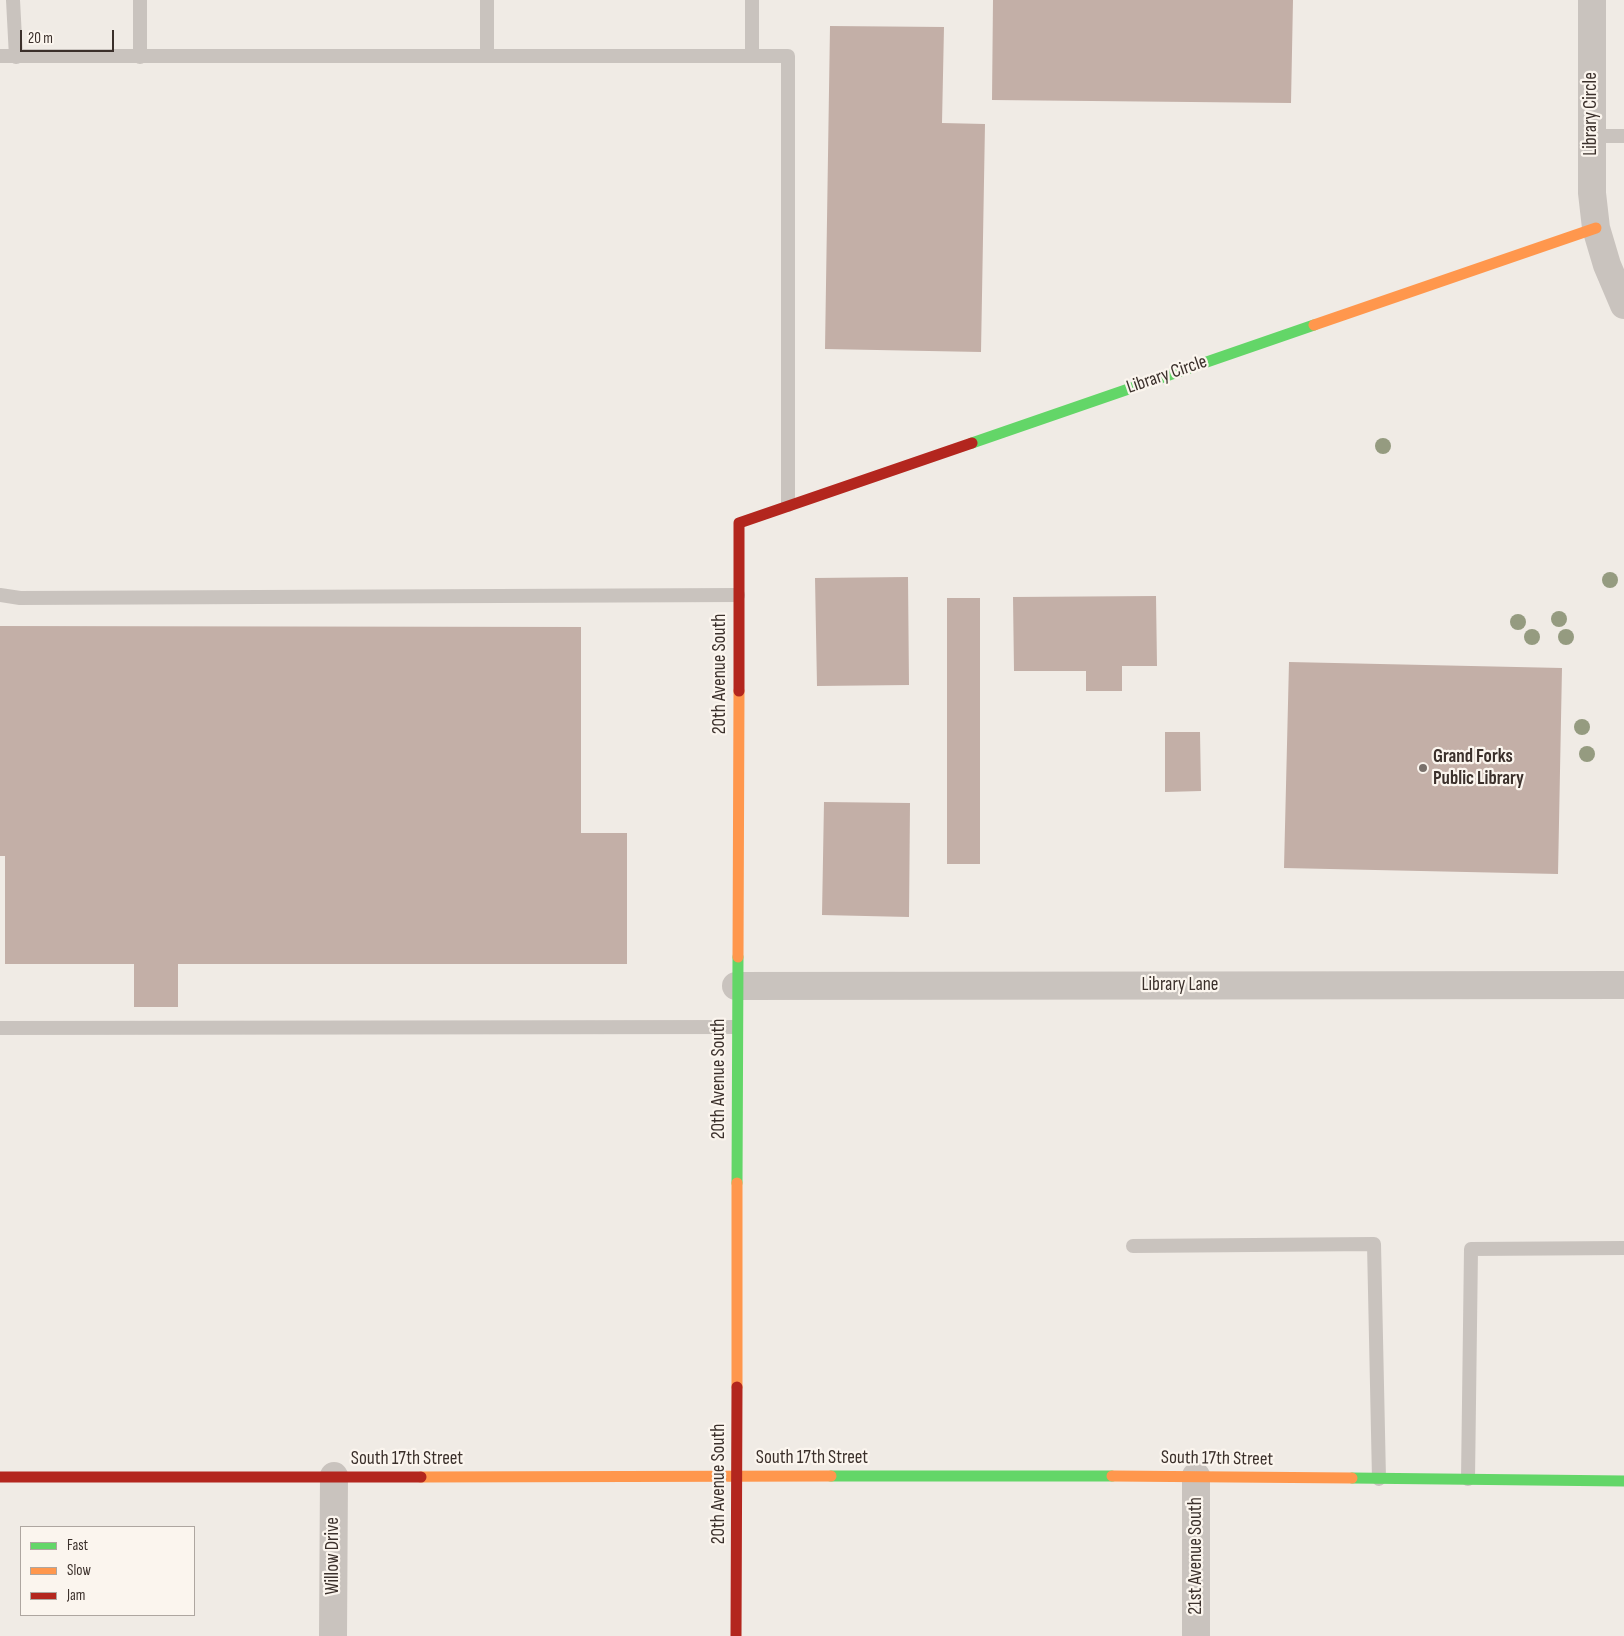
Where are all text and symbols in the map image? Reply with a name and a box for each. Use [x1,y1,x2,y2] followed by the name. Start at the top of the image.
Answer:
[22,20,116,52] scale bar
[28,29,53,48] text: 20 m
[1580,72,1602,156] street label: Library Circle
[1124,351,1210,399] street label: Library Circle
[709,614,731,734] street label: 20th Avenue South
[1433,746,1524,790] place label: Grand Forks Public Library
[1417,762,1429,774] marker: Grand Forks Public Library
[1142,974,1218,996] street label: Library Lane
[708,1019,730,1139] street label: 20th Avenue South
[708,1424,730,1544] street label: 20th Avenue South
[756,1447,868,1469] street label: South 17th Street
[1161,1447,1273,1471] street label: South 17th Street
[351,1448,463,1470] street label: South 17th Street
[1185,1497,1207,1615] street label: 21st Avenue South
[322,1517,344,1595] street label: Willow Drive
[20,1526,195,1616] legend
[67,1536,88,1555] text: Fast
[67,1561,91,1580] text: Slow
[67,1586,85,1605] text: Jam

